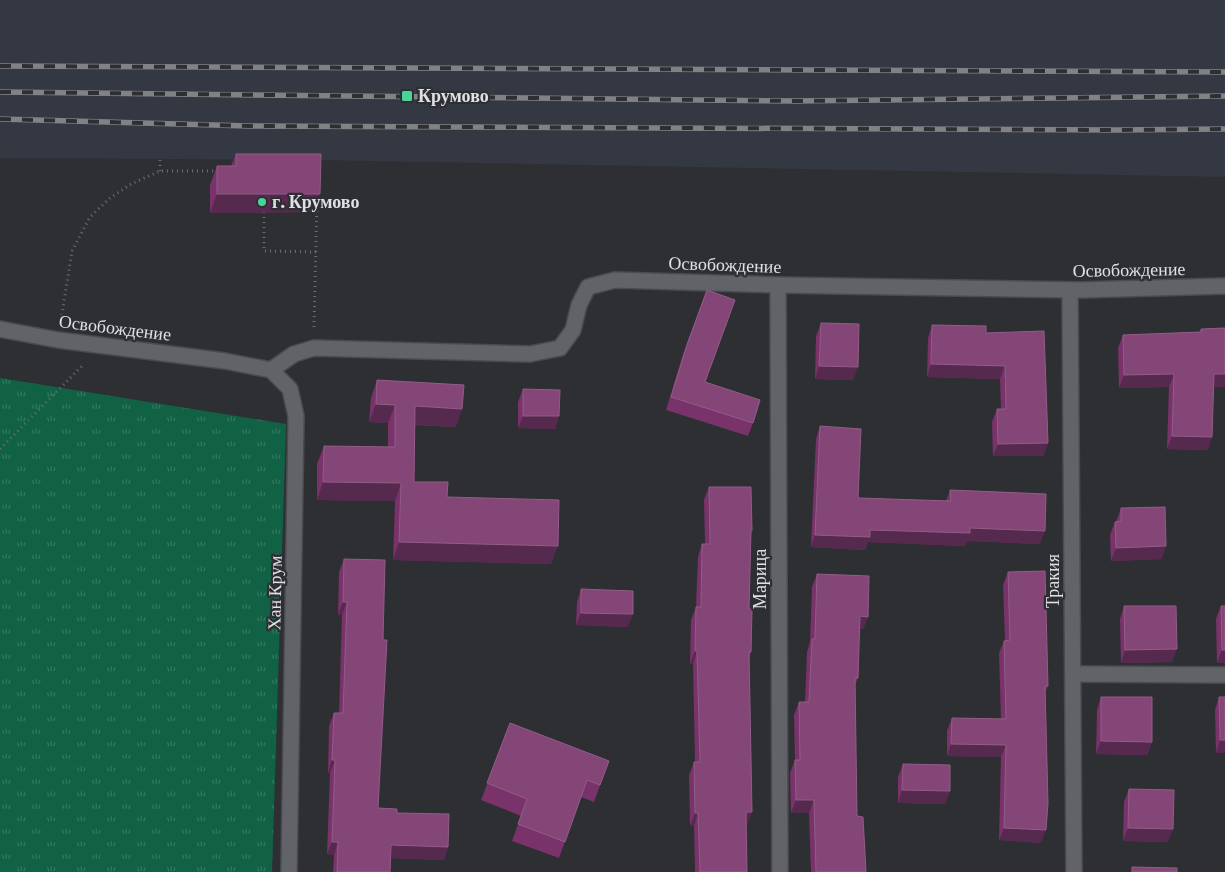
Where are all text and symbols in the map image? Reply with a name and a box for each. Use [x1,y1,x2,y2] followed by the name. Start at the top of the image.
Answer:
[418,86,489,106] place label: Крумово
[400,89,414,103] marker: Крумово
[272,192,359,212] place label: г. Крумово
[256,196,268,208] marker: г. Крумово
[668,253,782,277] street label: Освобождение
[1072,259,1186,281] street label: Освобождение
[58,311,172,345] street label: Освобождение
[750,549,770,609] street label: Марица
[1043,554,1063,608] street label: Тракия
[264,555,286,631] street label: Хан Крум

